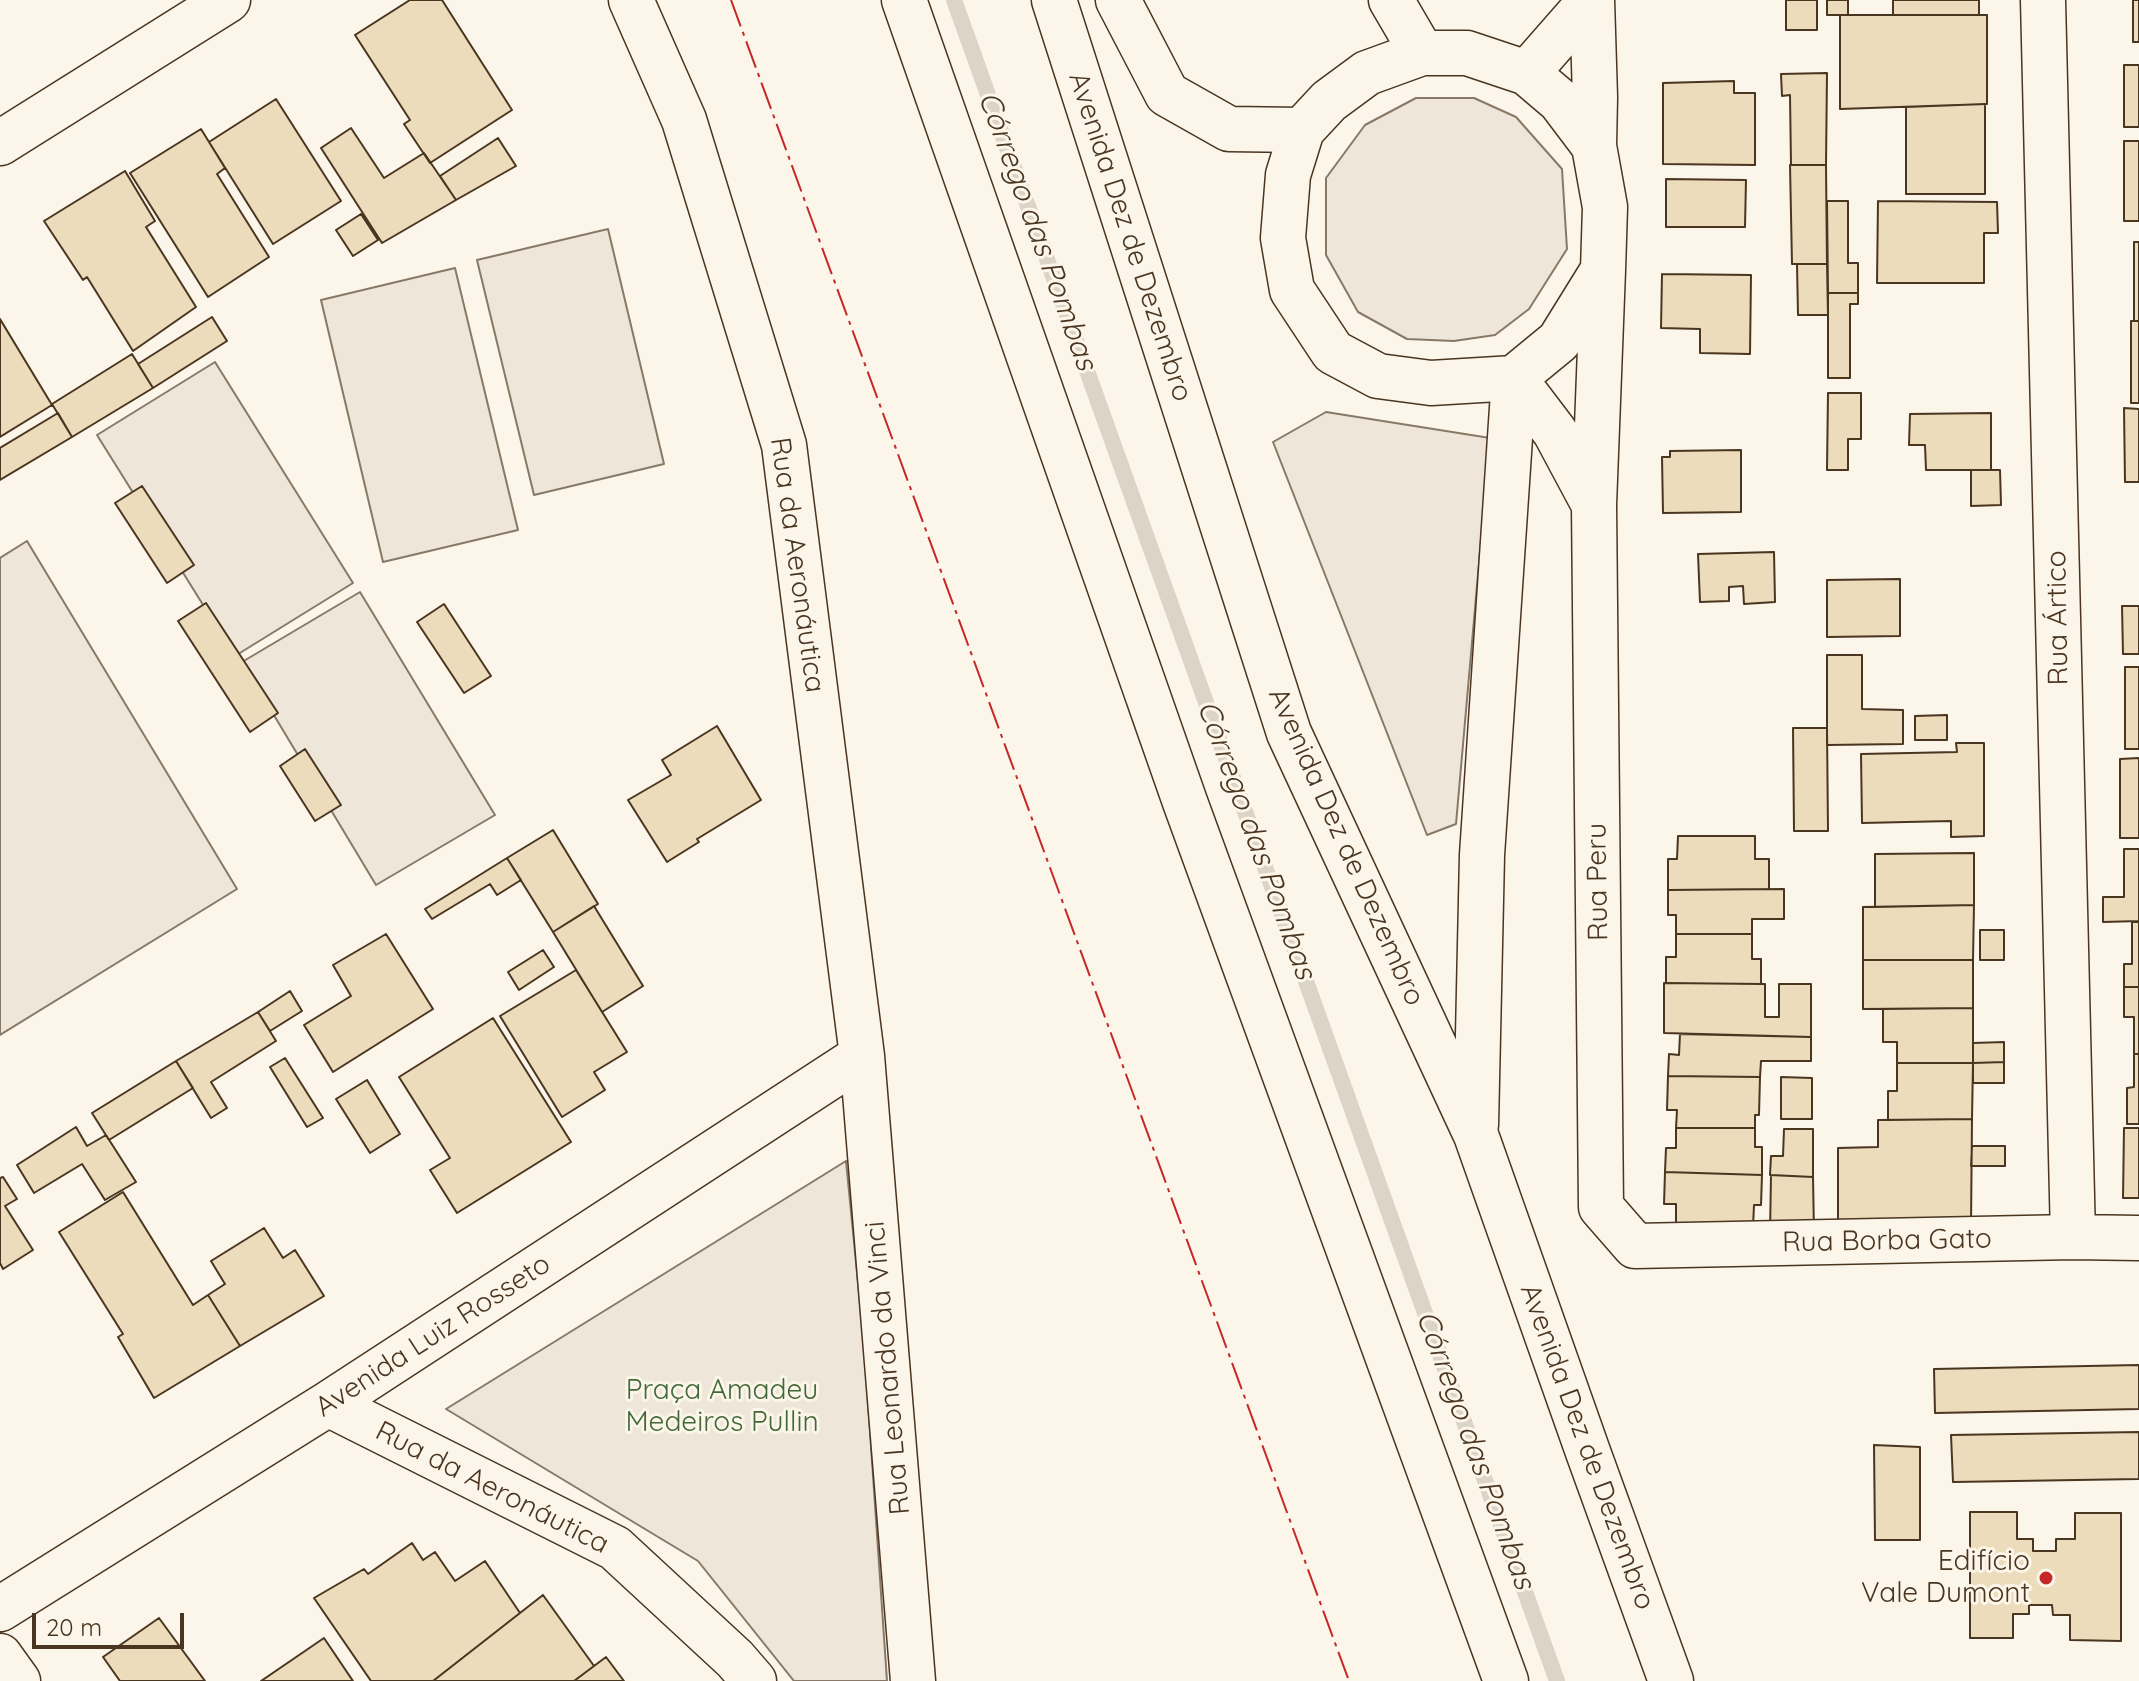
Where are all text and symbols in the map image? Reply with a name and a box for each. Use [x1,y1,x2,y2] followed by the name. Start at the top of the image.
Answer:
[1061,68,1199,406] street label: Avenida Dez de Dezembro
[970,87,1104,375] water label: Córrego das Pombas
[762,435,832,695] street label: Rua da Aeronáutica
[2040,550,2076,686] street label: Rua Ártico
[1261,683,1431,1011] street label: Avenida Dez de Dezembro
[1189,696,1323,984] water label: Córrego das Pombas
[1580,823,1616,941] street label: Rua Peru
[858,1220,918,1516] street label: Rua Leonardo da Vinci
[1782,1222,1992,1260] street label: Rua Borba Gato
[309,1247,557,1425] street label: Avenida Luiz Rosseto
[1512,1280,1662,1614] street label: Avenida Dez de Dezembro
[1408,1306,1542,1594] water label: Córrego das Pombas
[625,1374,819,1440] park label: Praça Amadeu Medeiros Pullin
[370,1415,614,1561] street label: Rua da Aeronáutica
[1861,1545,2030,1611] place label: Edifício Vale Dumont
[2037,1569,2055,1587] marker: Edifício Vale Dumont
[36,1597,188,1647] scale bar
[46,1612,102,1642] text: 20 m

